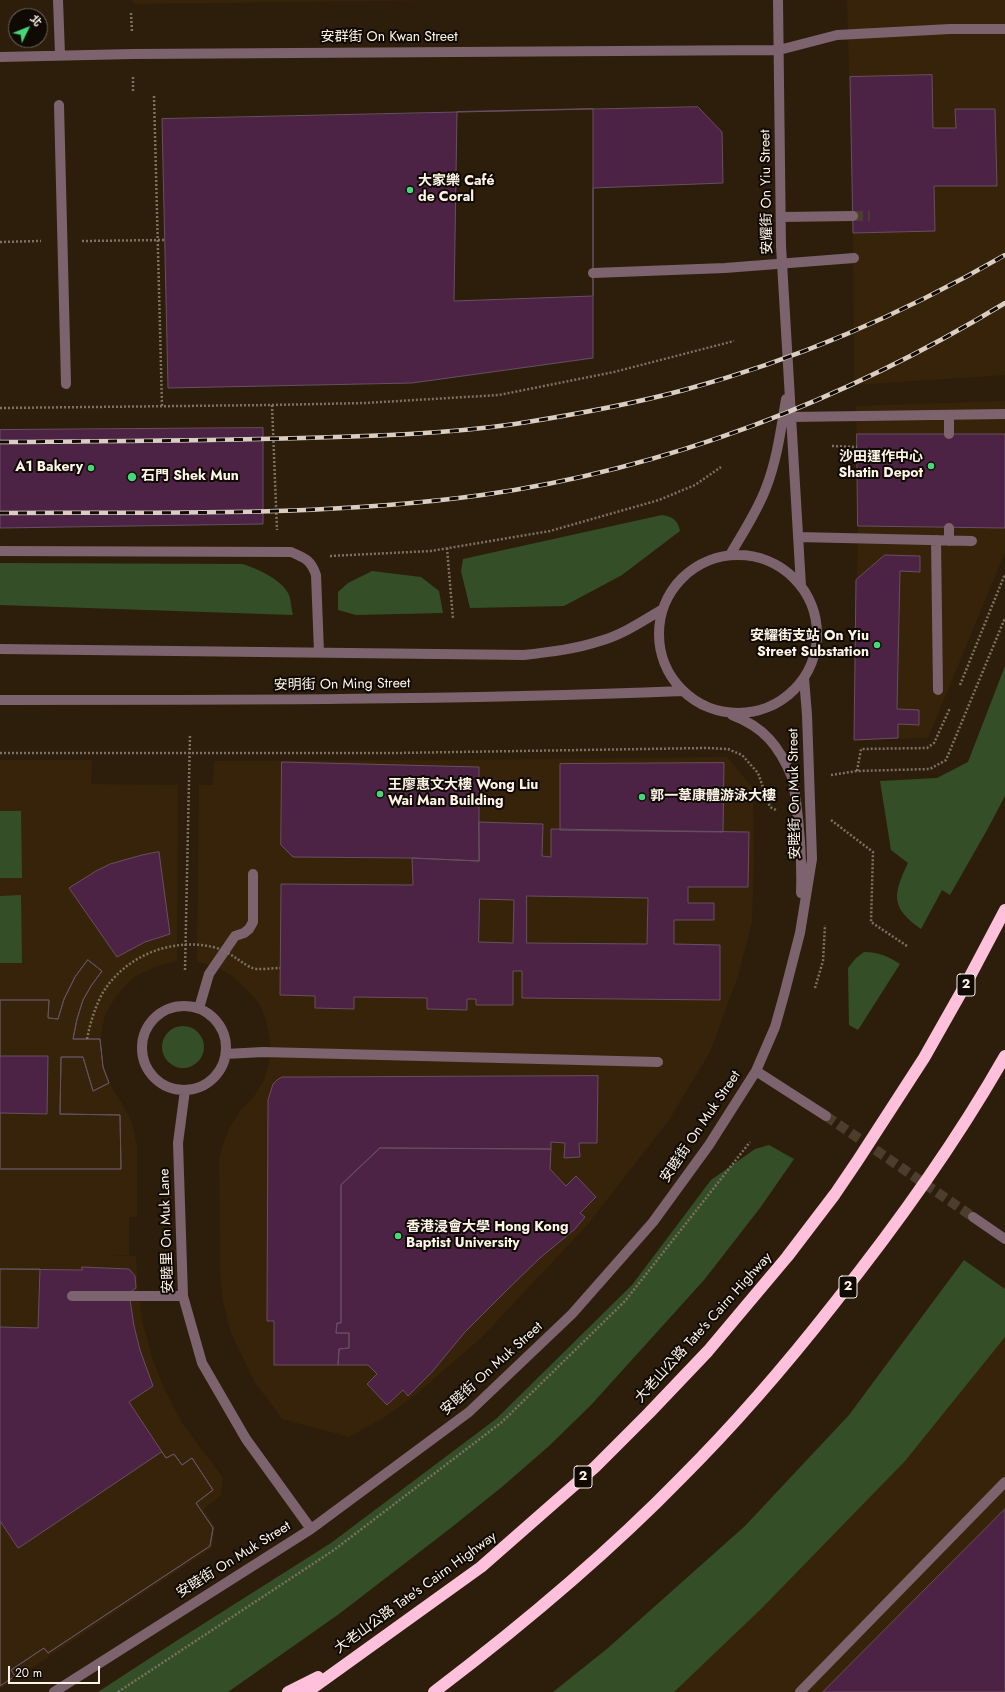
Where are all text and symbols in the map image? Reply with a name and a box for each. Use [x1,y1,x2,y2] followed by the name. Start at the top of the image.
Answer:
[8,8,48,48] north arrow
[26,11,46,30] text: 北
[320,30,458,46] street label: 安群街 On Kwan Street
[758,129,776,255] street label: 安耀街 On Yiu Street
[418,174,494,206] place label: 大家樂 Café de Coral
[405,185,415,195] marker: 大家樂 Café de Coral
[839,450,923,482] place label: 沙田運作中心 Shatin Depot
[15,460,83,476] place label: A1 Bakery
[926,461,936,471] marker: 沙田運作中心 Shatin Depot
[86,463,96,473] marker: A1 Bakery
[141,469,239,485] place label: 石門 Shek Mun
[126,471,138,483] marker: 石門 Shek Mun
[750,629,869,662] place label: 安耀街支站 On Yiu Street Substation
[872,640,882,650] marker: 安耀街支站 On Yiu Street Substation
[274,675,410,695] street label: 安明街 On Ming Street
[785,728,805,860] street label: 安睦街 On Muk Street
[388,778,538,810] place label: 王廖惠文大樓 Wong Liu Wai Man Building
[375,789,385,799] marker: 王廖惠文大樓 Wong Liu Wai Man Building
[650,789,776,805] place label: 郭一葦康體游泳大樓
[637,792,647,802] marker: 郭一葦康體游泳大樓
[957,974,975,996] road number: 2
[657,1068,745,1186] street label: 安睦街 On Muk Street
[156,1168,178,1294] street label: 安睦里 On Muk Lane
[406,1220,568,1252] place label: 香港浸會大學 Hong Kong Baptist University
[393,1231,403,1241] marker: 香港浸會大學 Hong Kong Baptist University
[632,1249,776,1407] street label: 大老山公路 Tate's Cairn Highway
[839,1276,857,1298] road number: 2
[438,1319,546,1419] street label: 安睦街 On Muk Street
[574,1466,592,1488] road number: 2
[174,1518,294,1602] street label: 安睦街 On Muk Street
[332,1529,500,1657] street label: 大老山公路 Tate's Cairn Highway
[10,1658,102,1684] scale bar
[15,1664,42,1682] text: 20 m

